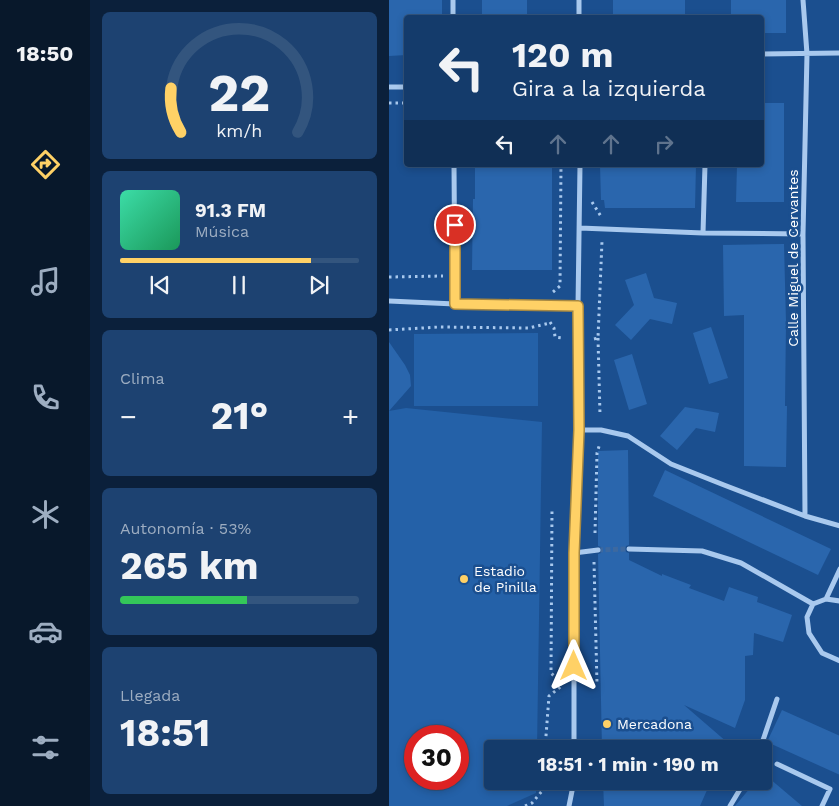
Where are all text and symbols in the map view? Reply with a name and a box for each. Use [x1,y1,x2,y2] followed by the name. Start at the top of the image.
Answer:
[512,34,613,76] text: 120 m
[429,35,494,100] icon: left
[17,41,73,66] text: 18:50
[209,63,270,124] text: 22
[512,76,706,101] text: Gira a la izquierda
[216,120,263,141] text: km/h
[491,130,519,158] icon: left
[544,130,572,158] icon: ahead
[597,130,625,158] icon: ahead
[650,130,678,158] icon: right
[28,147,63,182] icon: directions
[785,169,801,347] street label: Calle Miguel de Cervantes
[195,199,266,222] text: 91.3 FM
[434,204,476,246] pin
[441,211,469,239] icon: arrive
[195,222,249,241] text: Música
[28,264,63,299] icon: music
[146,271,174,299] icon: previous
[225,271,253,299] icon: pause
[305,271,333,299] icon: next
[120,369,164,388] text: Clima
[28,380,63,415] icon: phone
[211,394,268,438] text: 21°
[120,400,137,433] text: −
[342,400,359,433] text: +
[28,497,63,532] icon: climate
[120,519,251,538] text: Autonomía · 53%
[120,544,258,588] text: 265 km
[474,563,537,595] place label: Estadio de Pinilla
[458,573,470,585] marker: Estadio de Pinilla
[28,614,63,649] icon: car
[547,639,599,691] position arrow
[120,686,180,705] text: Llegada
[120,711,210,755] text: 18:51
[617,716,692,732] place label: Mercadona
[601,718,613,730] marker: Mercadona
[404,725,469,790] speed limit sign: 30
[28,730,63,765] icon: filters
[537,753,719,776] text: 18:51 · 1 min · 190 m

